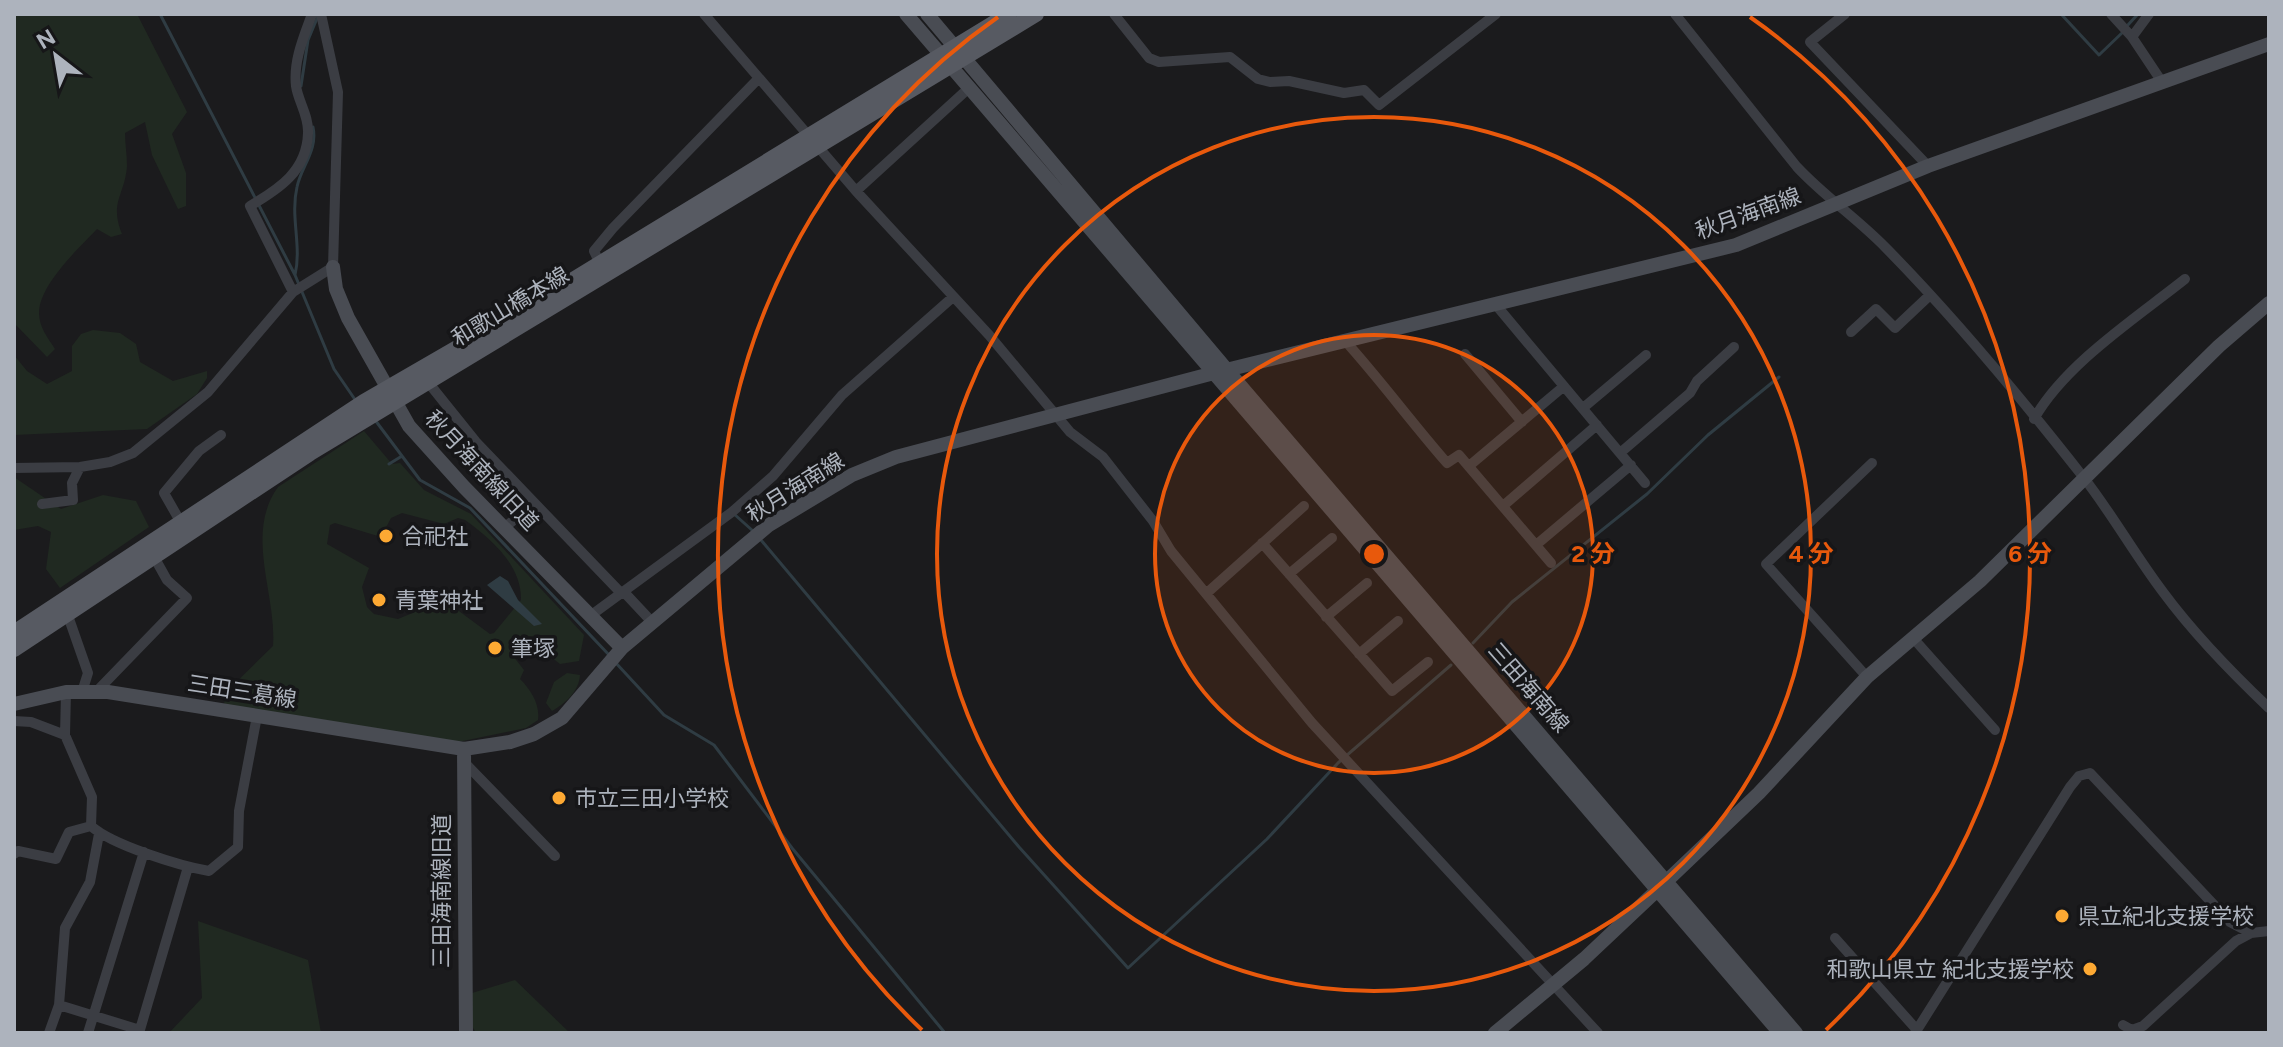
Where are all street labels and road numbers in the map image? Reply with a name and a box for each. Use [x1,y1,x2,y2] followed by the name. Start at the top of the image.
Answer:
[1692,182,1804,245] street label: 秋月海南線
[447,261,574,352] street label: 和歌山橋本線
[419,405,544,536] street label: 秋月海南線旧道
[741,447,849,528] street label: 秋月海南線
[1482,637,1575,738] street label: 三田海南線
[185,670,298,713] street label: 三田三葛線
[428,814,455,968] street label: 三田海南線旧道

